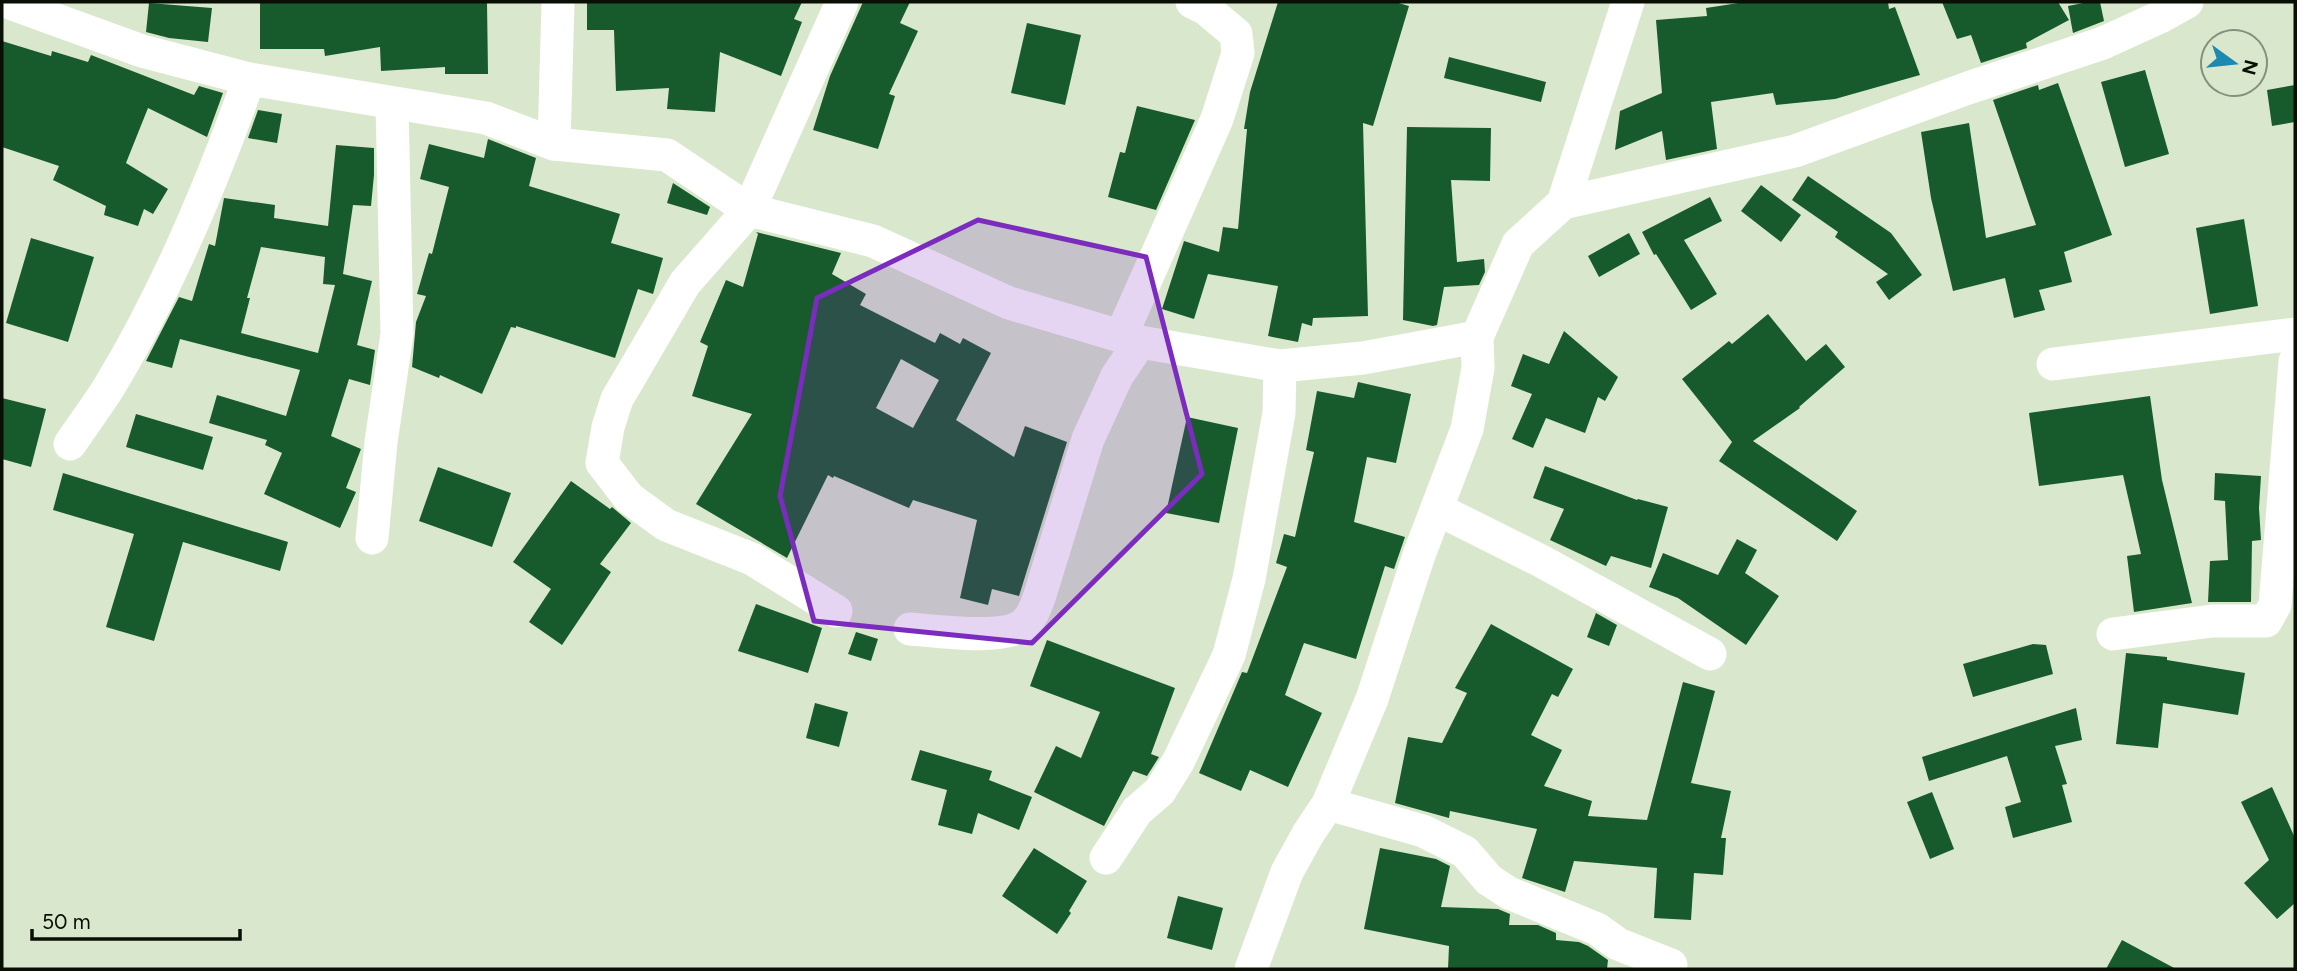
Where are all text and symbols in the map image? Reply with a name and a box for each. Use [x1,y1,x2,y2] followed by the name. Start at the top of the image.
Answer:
[2199,28,2269,98] north arrow
[2237,57,2263,77] text: N
[32,898,240,942] scale bar
[42,909,91,934] text: 50 m

